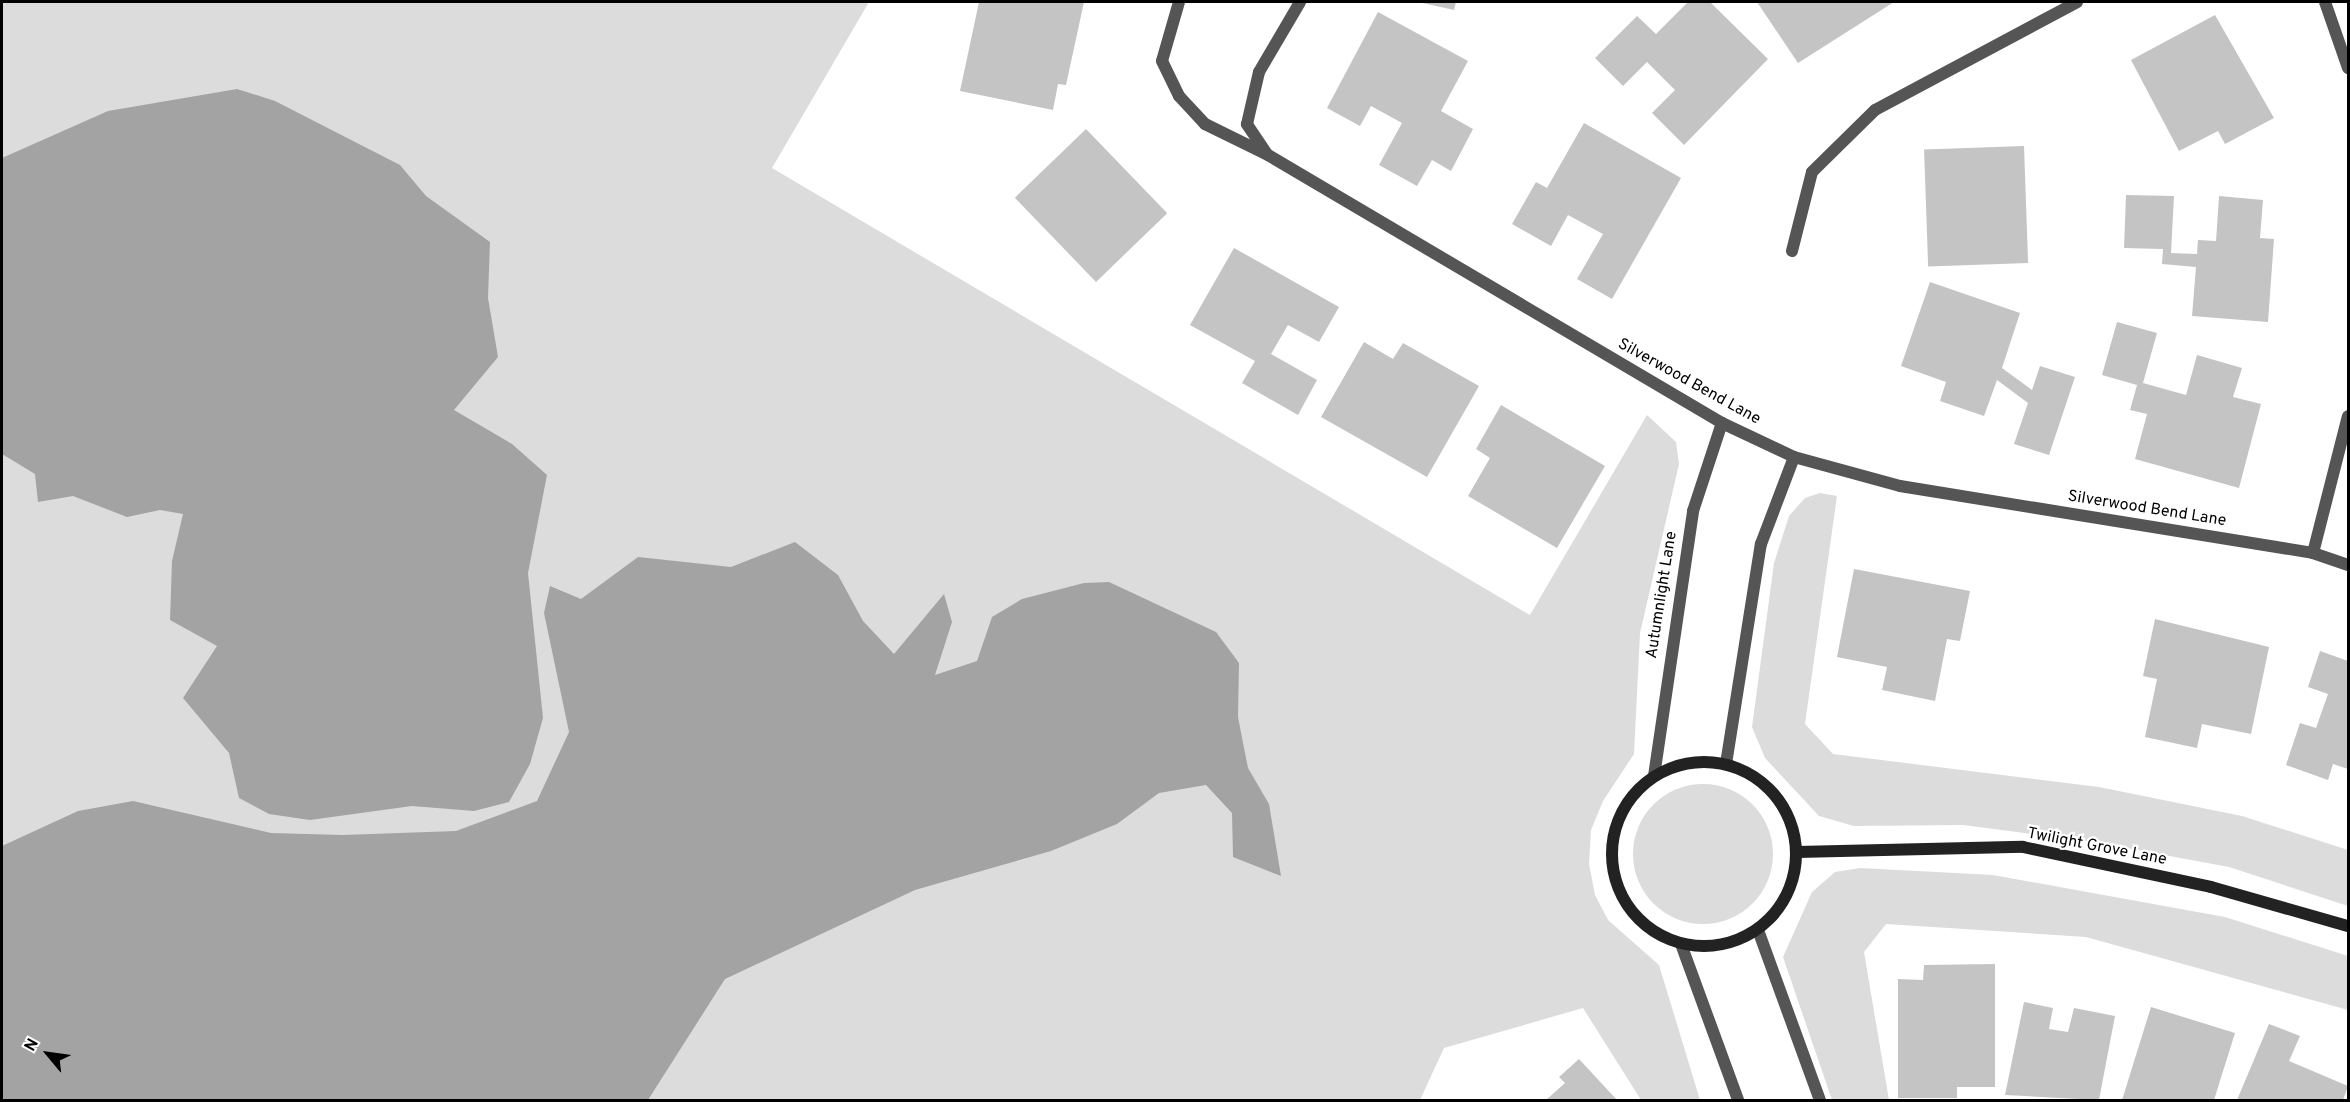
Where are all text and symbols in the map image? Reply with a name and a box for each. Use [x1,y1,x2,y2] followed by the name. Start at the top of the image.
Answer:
[1614,335,1764,429] street label: Silverwood Bend Lane
[2066,487,2228,531] street label: Silverwood Bend Lane
[1642,530,1682,660] street label: Autumnlight Lane
[2026,824,2168,870] street label: Twilight Grove Lane
[18,1024,78,1084] north arrow
[21,1035,44,1055] text: N

